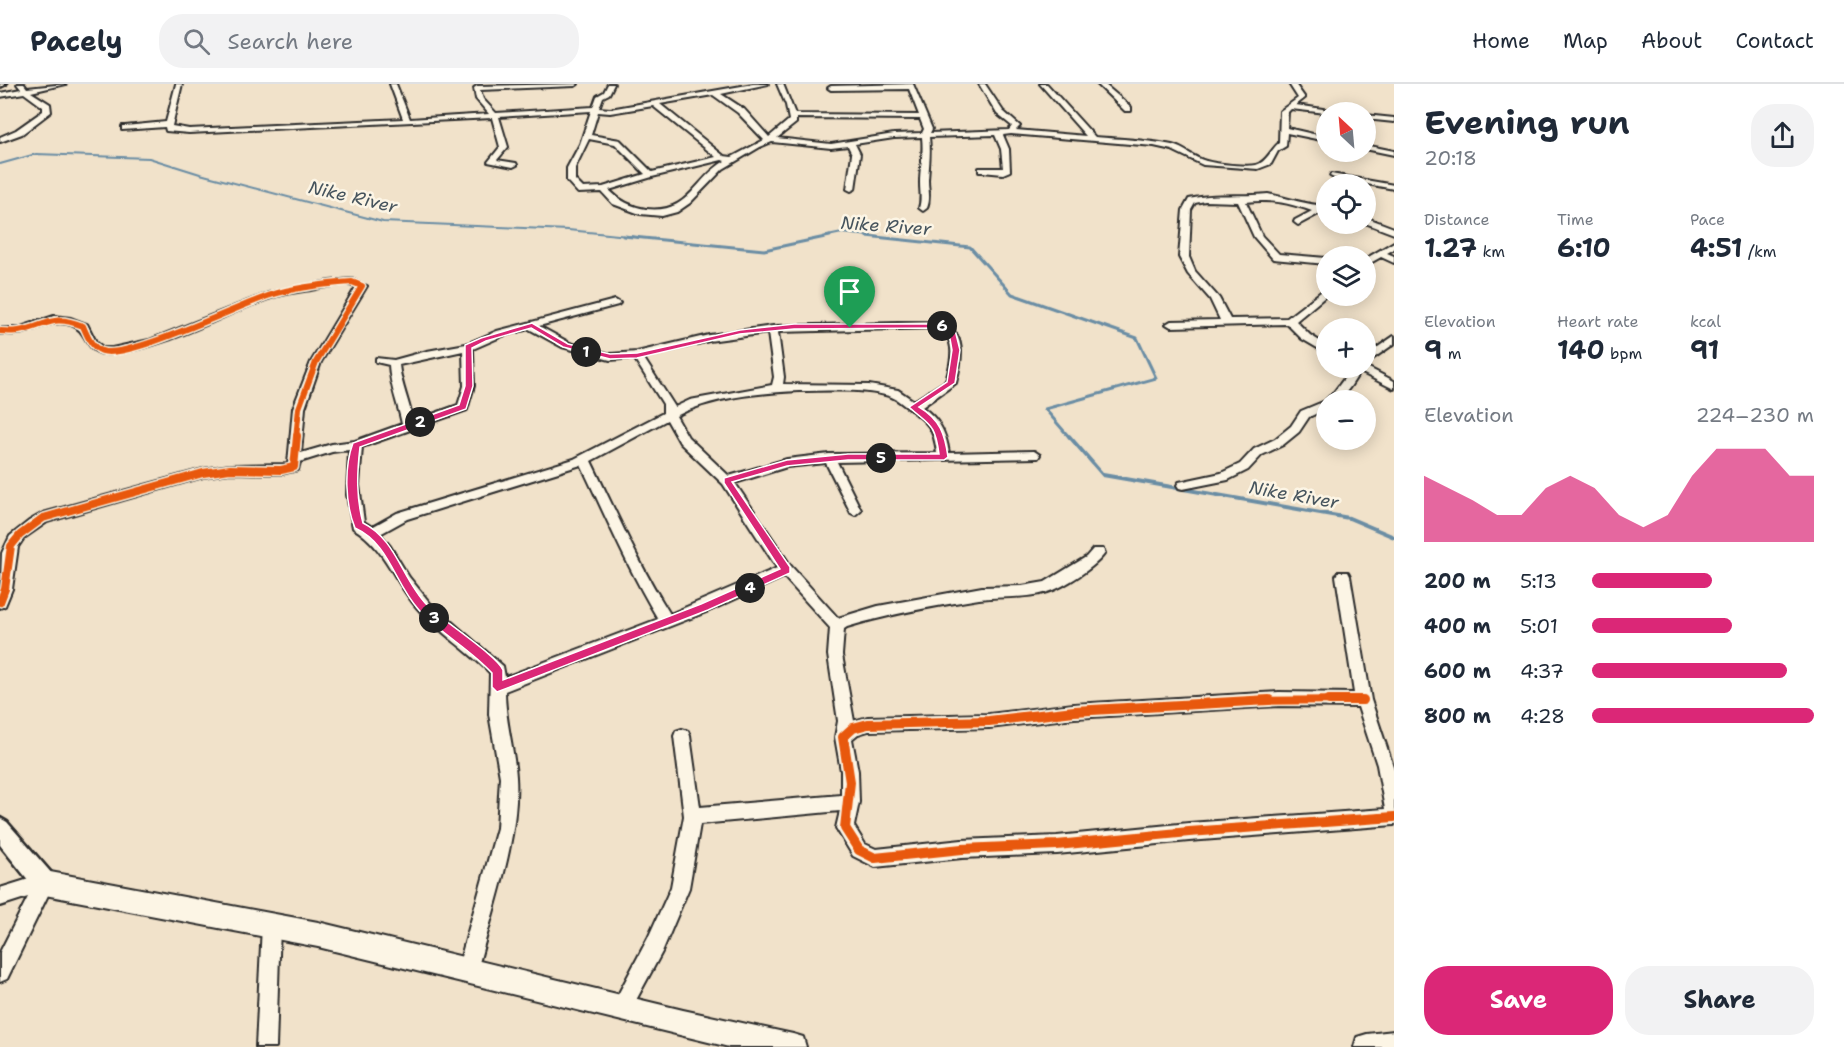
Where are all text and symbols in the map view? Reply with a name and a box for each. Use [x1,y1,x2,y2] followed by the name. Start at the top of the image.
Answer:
[159,14,579,68] search box
[30,22,123,60] text: Pacely
[180,25,213,58] icon: search
[228,27,353,56] text: Search here
[1472,27,1530,55] text: Home
[1563,27,1608,55] text: Map
[1641,27,1702,55] text: About
[1735,27,1814,55] text: Contact
[1424,100,1630,145] text: Evening run
[1316,102,1376,162] north arrow
[1316,102,1376,450] map controls
[1751,104,1814,167] button: share
[1424,145,1477,171] text: 20:18
[1316,174,1376,234] button: locate
[306,175,400,219] water label: Nike River
[1424,209,1490,230] text: Distance
[1557,209,1594,230] text: Time
[1690,209,1725,230] text: Pace
[840,211,933,241] water label: Nike River
[1424,230,1477,265] text: 1.27
[1557,230,1611,265] text: 6:10
[1690,230,1743,265] text: 4:51
[1477,241,1505,262] text: km
[1743,241,1777,262] text: /km
[1316,246,1376,306] button: layers
[824,266,875,328] pin
[833,275,866,308] icon: arrive
[927,311,957,341] pin: 6
[1424,311,1496,332] text: Elevation
[1557,311,1639,332] text: Heart rate
[1690,311,1721,332] text: kcal
[936,315,948,336] text: 6
[1316,318,1376,378] button: +
[1424,332,1442,367] text: 9
[1557,332,1605,367] text: 140
[1690,332,1719,367] text: 91
[571,337,601,367] pin: 1
[582,341,590,362] text: 1
[1442,343,1461,364] text: m
[1605,343,1642,364] text: bpm
[1316,390,1376,450] button: −
[1424,402,1514,428] text: Elevation
[1696,402,1814,428] text: 224–230 m
[405,407,435,437] pin: 2
[414,411,426,432] text: 2
[866,443,896,473] pin: 5
[876,447,886,468] text: 5
[1247,475,1341,515] water label: Nike River
[1424,568,1491,594] text: 200 m
[1520,568,1557,594] text: 5:13
[735,573,765,603] pin: 4
[744,577,756,598] text: 4
[419,603,449,633] pin: 3
[428,607,440,628] text: 3
[1424,613,1491,639] text: 400 m
[1520,613,1558,639] text: 5:01
[1424,658,1491,684] text: 600 m
[1520,658,1564,684] text: 4:37
[1424,703,1491,729] text: 800 m
[1520,703,1565,729] text: 4:28
[1424,966,1613,1035] button: Save
[1625,966,1814,1035] button: Share

